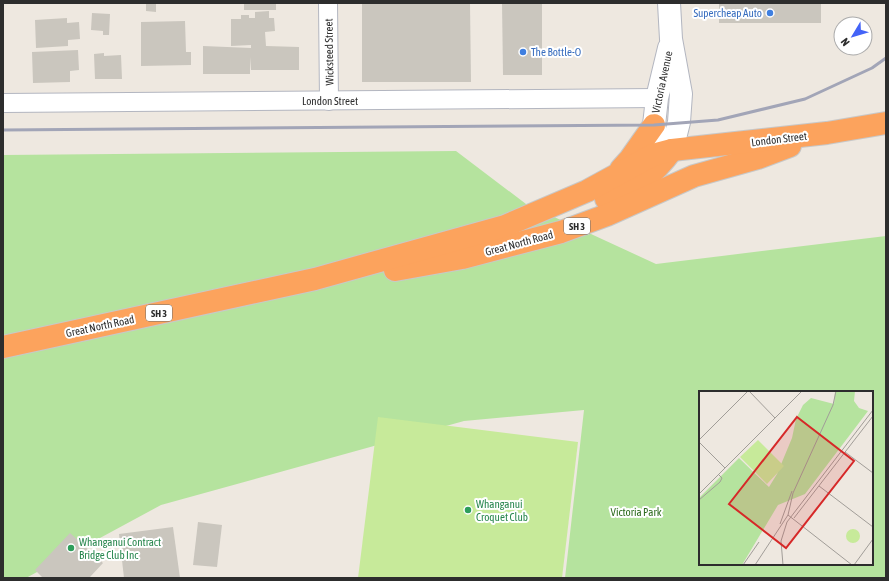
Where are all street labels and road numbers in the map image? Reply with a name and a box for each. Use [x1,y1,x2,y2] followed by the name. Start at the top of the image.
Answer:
[322,18,336,86] street label: Wicksteed Street
[650,50,674,114] street label: Victoria Avenue
[302,95,358,107] street label: London Street
[750,130,808,148] street label: London Street
[564,218,590,234] road number: SH 3
[484,228,554,258] street label: Great North Road
[146,305,172,321] road number: SH 3
[65,313,135,339] street label: Great North Road

